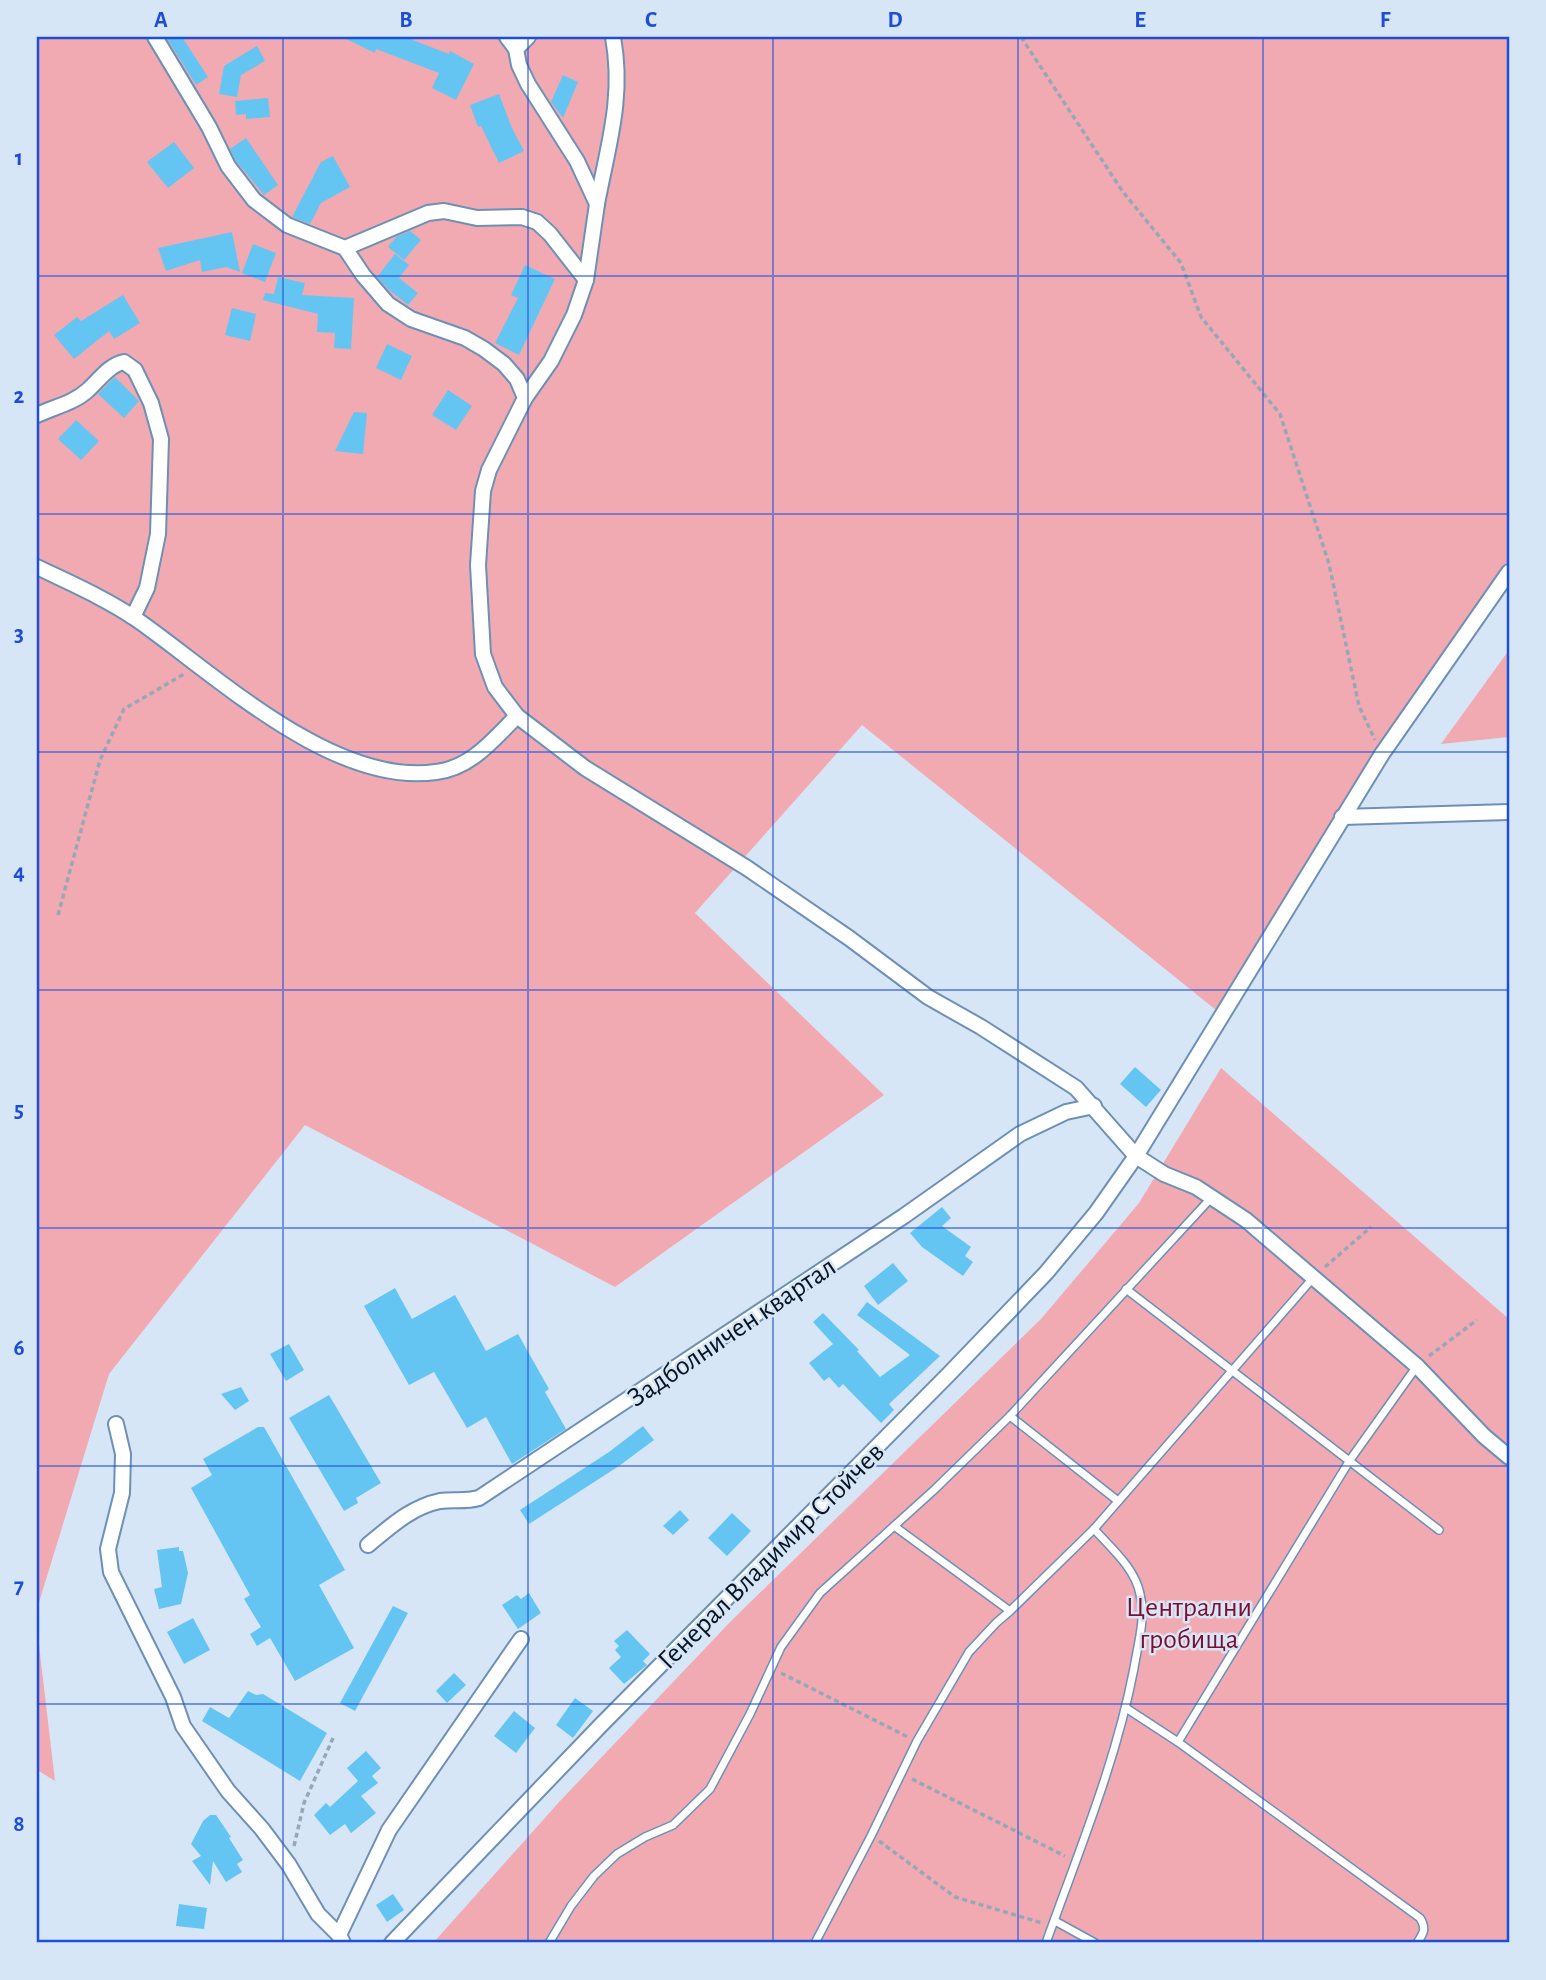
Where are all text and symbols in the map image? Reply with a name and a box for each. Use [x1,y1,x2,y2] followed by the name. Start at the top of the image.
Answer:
[154,9,168,32] text: A
[399,9,413,32] text: B
[645,9,657,32] text: C
[887,9,903,32] text: D
[1134,9,1146,32] text: E
[1380,9,1391,32] text: F
[15,147,23,170] text: 1
[14,385,25,408] text: 2
[14,623,24,646] text: 3
[13,861,25,884] text: 4
[14,1099,24,1122] text: 5
[623,1253,841,1413] street label: Задболничен квартал
[13,1337,25,1360] text: 6
[653,1438,890,1675] street label: Генерал Владимир Стойчев
[14,1575,24,1598] text: 7
[1126,1594,1252,1654] park label: Централни гробища
[13,1813,25,1836] text: 8

